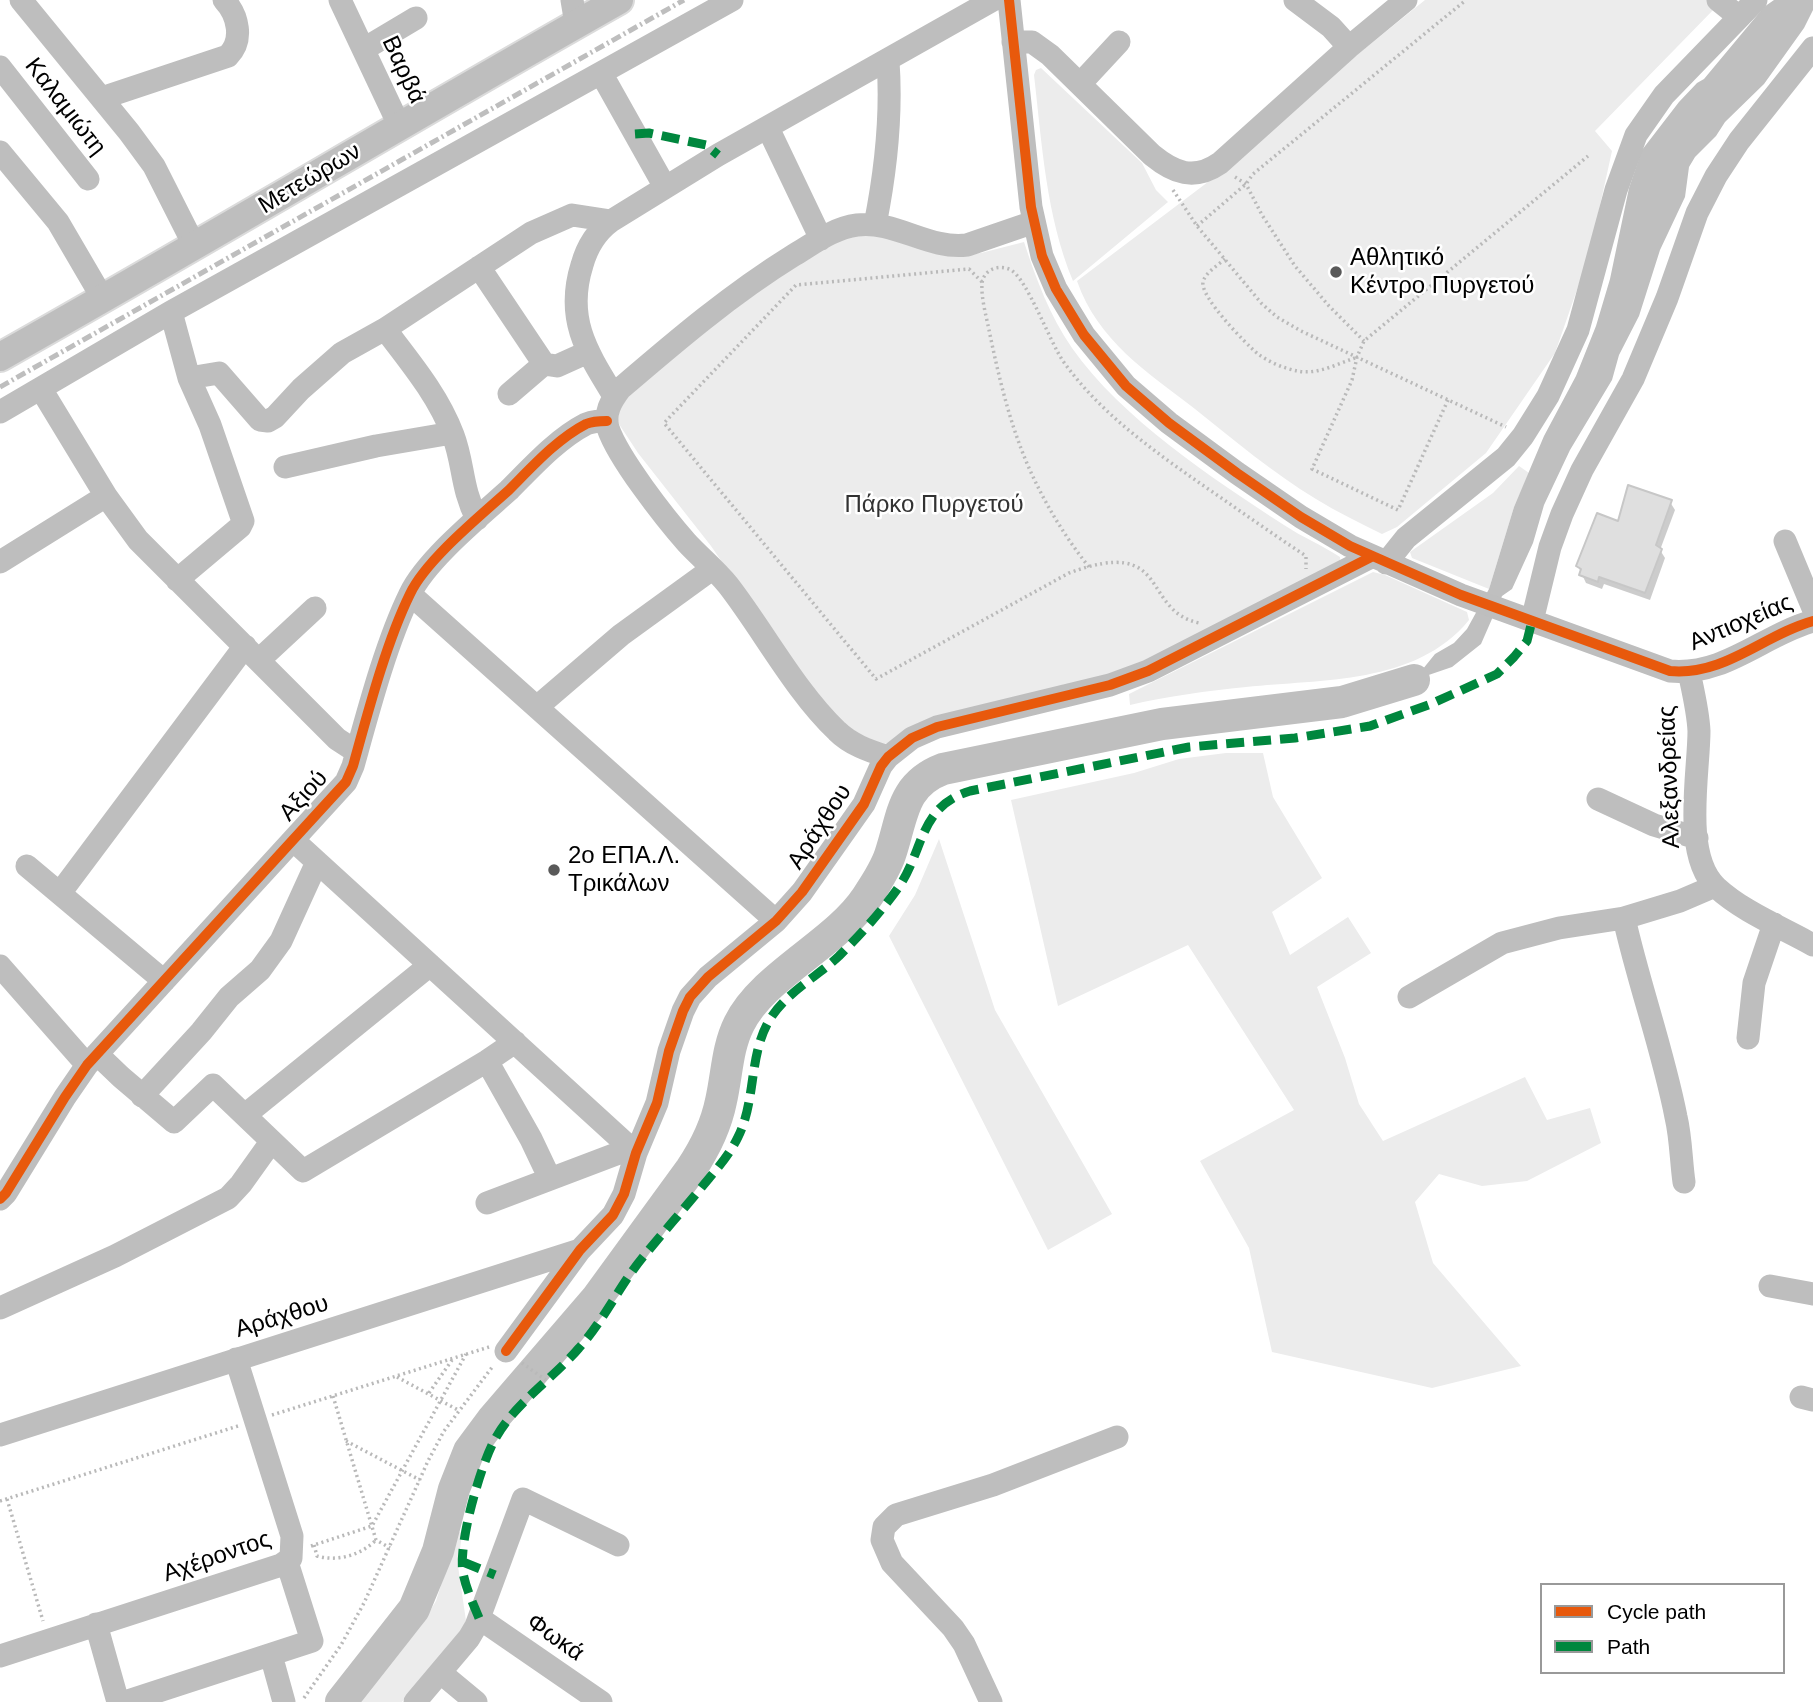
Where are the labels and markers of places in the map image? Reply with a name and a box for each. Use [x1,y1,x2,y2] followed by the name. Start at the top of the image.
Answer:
[1350,244,1534,300] place label: Αθλητικό Κέντρο Πυργετού
[1328,264,1344,280] marker: Αθλητικό Κέντρο Πυργετού
[568,842,680,898] place label: 2ο ΕΠΑ.Λ. Τρικάλων
[546,862,562,878] marker: 2ο ΕΠΑ.Λ. Τρικάλων

